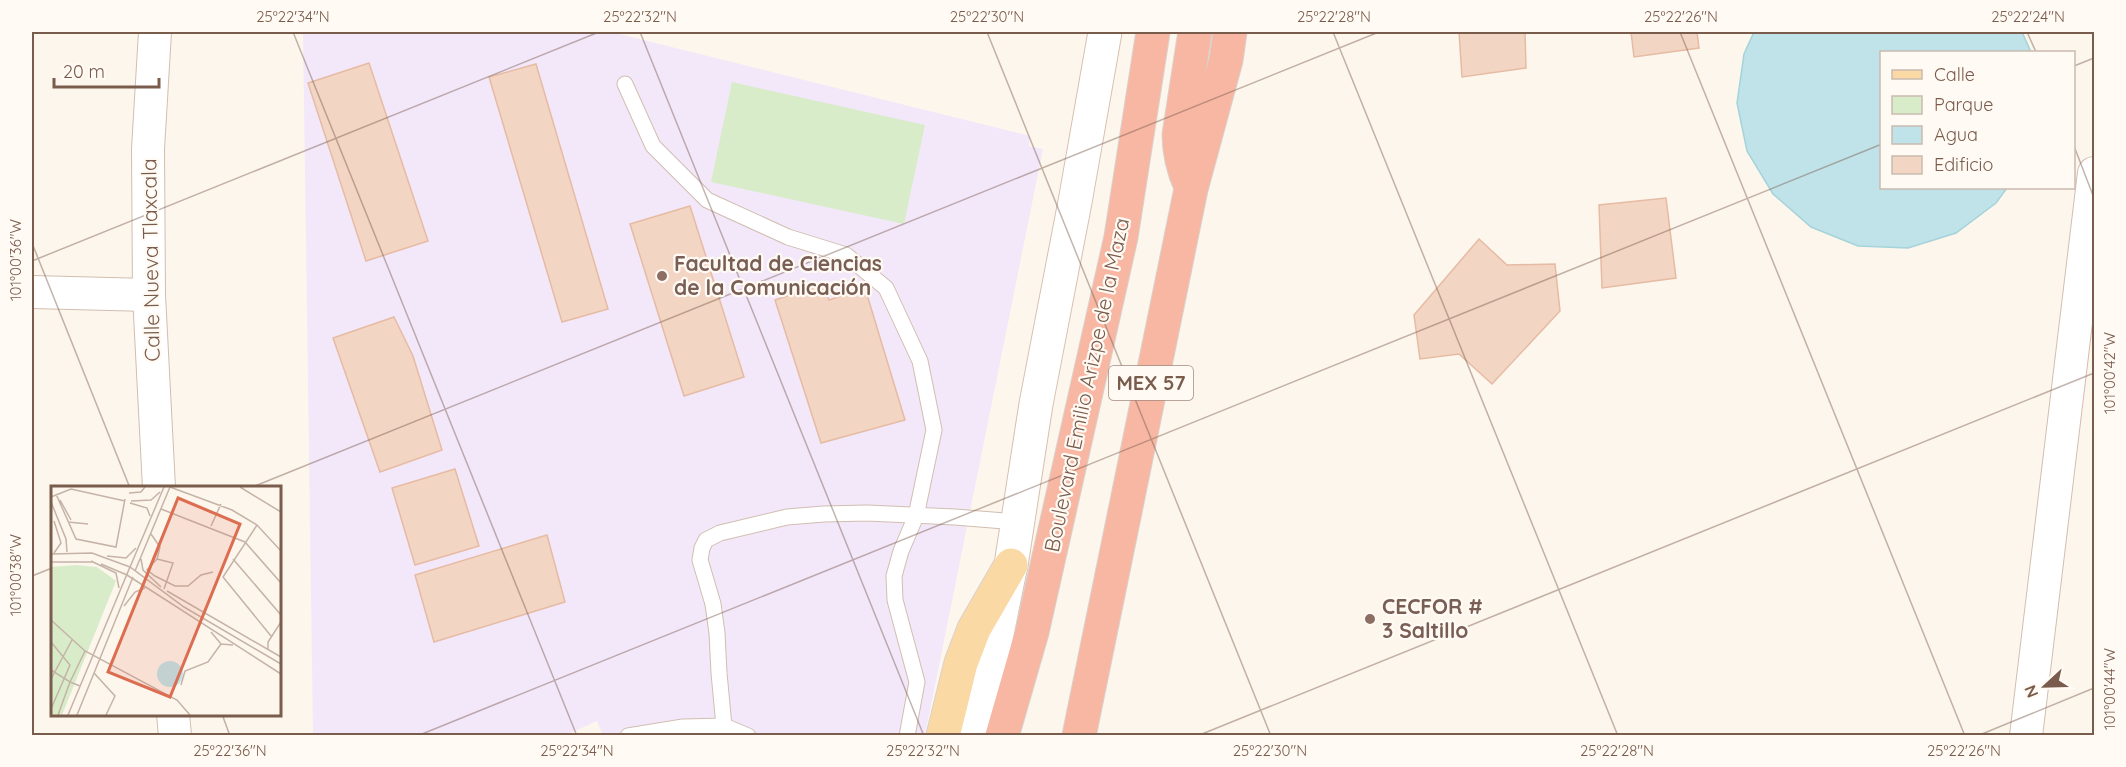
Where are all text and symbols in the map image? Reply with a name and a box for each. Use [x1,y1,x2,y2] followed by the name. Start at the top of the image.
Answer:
[256,7,330,26] text: 25°22'34"N
[603,7,677,26] text: 25°22'32"N
[950,7,1024,26] text: 25°22'30"N
[1297,7,1371,26] text: 25°22'28"N
[1644,7,1718,26] text: 25°22'26"N
[1991,7,2065,26] text: 25°22'24"N
[54,51,159,89] scale bar
[1880,51,2075,189] legend
[63,60,105,83] text: 20 m
[1934,63,1975,86] text: Calle
[1934,93,1993,116] text: Parque
[1934,123,1978,146] text: Agua
[1934,153,1993,176] text: Edificio
[135,158,165,362] street label: Calle Nueva Tlaxcala
[1038,215,1134,554] street label: Boulevard Emilio Arizpe de la Maza
[6,219,25,301] text: 101°00'36"W
[674,250,882,300] place label: Facultad de Ciencias de la Comunicación
[655,269,669,283] marker: Facultad de Ciencias de la Comunicación
[2100,331,2119,414] text: 101°00'42"W
[1109,366,1193,400] road number: MEX 57
[51,486,280,716] inset map
[6,534,25,616] text: 101°00'38"W
[1382,593,1483,643] place label: CECFOR # 3 Saltillo
[1363,612,1377,626] marker: CECFOR # 3 Saltillo
[2100,648,2119,730] text: 101°00'44"W
[2015,656,2075,716] north arrow
[2020,682,2043,701] text: N
[193,741,267,760] text: 25°22'36"N
[540,741,614,760] text: 25°22'34"N
[886,741,960,760] text: 25°22'32"N
[1233,741,1307,760] text: 25°22'30"N
[1580,741,1654,760] text: 25°22'28"N
[1927,741,2001,760] text: 25°22'26"N

